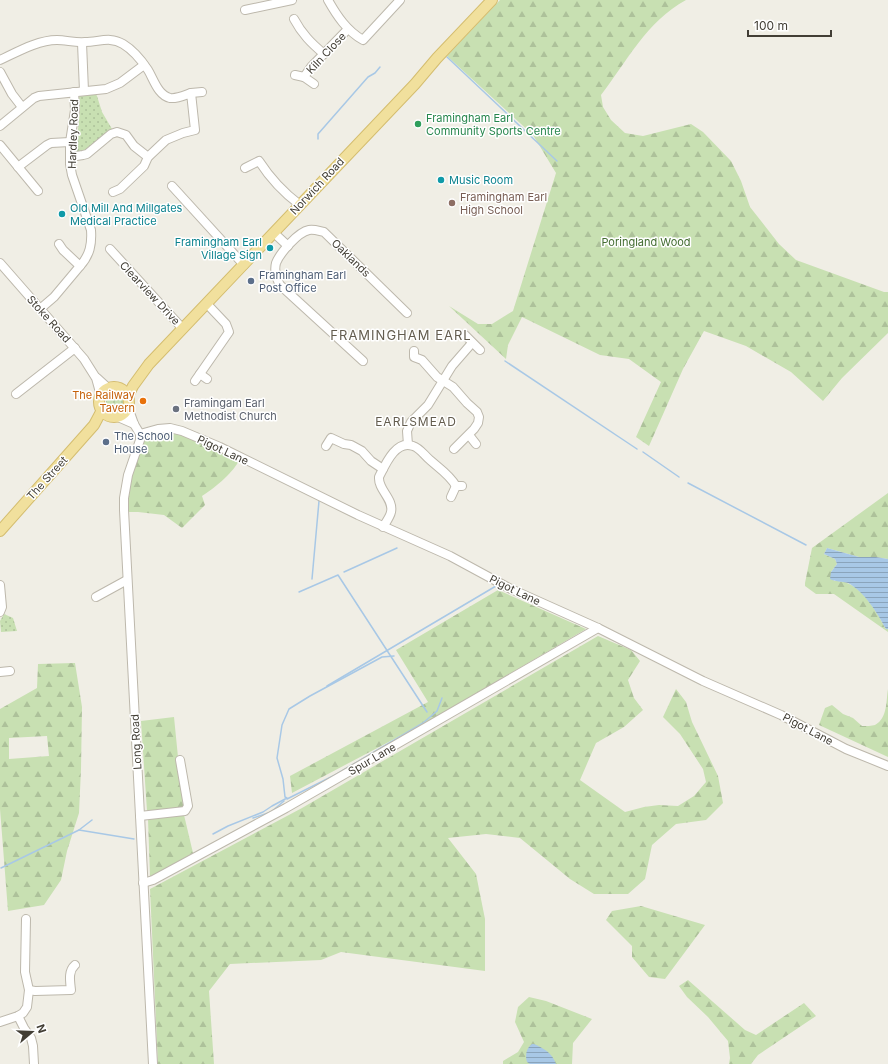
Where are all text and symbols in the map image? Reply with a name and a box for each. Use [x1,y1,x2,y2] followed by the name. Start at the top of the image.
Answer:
[748,12,831,38] scale bar
[754,18,788,33] text: 100 m
[303,29,349,77] street label: Kiln Close
[65,99,81,169] street label: Hardley Road
[426,111,561,138] place label: Framingham Earl Community Sports Centre
[413,119,423,129] marker: Framingham Earl Community Sports Centre
[287,154,347,218] street label: Norwich Road
[449,173,513,187] place label: Music Room
[436,175,446,185] marker: Music Room
[460,190,547,217] place label: Framingham Earl High School
[447,198,457,208] marker: Framingham Earl High School
[70,201,183,228] place label: Old Mill And Millgates Medical Practice
[57,209,67,219] marker: Old Mill And Millgates Medical Practice
[175,235,262,262] place label: Framingham Earl Village Sign
[601,235,691,249] park label: Poringland Wood
[329,236,373,280] street label: Oaklands
[265,243,275,253] marker: Framingham Earl Village Sign
[117,258,183,328] street label: Clearview Drive
[259,268,346,295] place label: Framingham Earl Post Office
[246,276,256,286] marker: Framingham Earl Post Office
[24,292,74,346] street label: Stoke Road
[330,327,472,343] district label: FRAMINGHAM EARL
[72,388,135,415] place label: The Railway Tavern
[138,396,148,406] marker: The Railway Tavern
[184,396,277,423] place label: Framingam Earl Methodist Church
[171,404,181,414] marker: Framingam Earl Methodist Church
[375,414,457,429] district label: EARLSMEAD
[114,429,173,456] place label: The School House
[195,432,251,468] street label: Pigot Lane
[101,437,111,447] marker: The School House
[24,453,71,503] street label: The Street
[487,572,543,608] street label: Pigot Lane
[780,710,836,748] street label: Pigot Lane
[128,714,144,770] street label: Long Road
[346,740,398,778] street label: Spur Lane
[12,1012,52,1052] north arrow
[33,1022,49,1035] text: N

